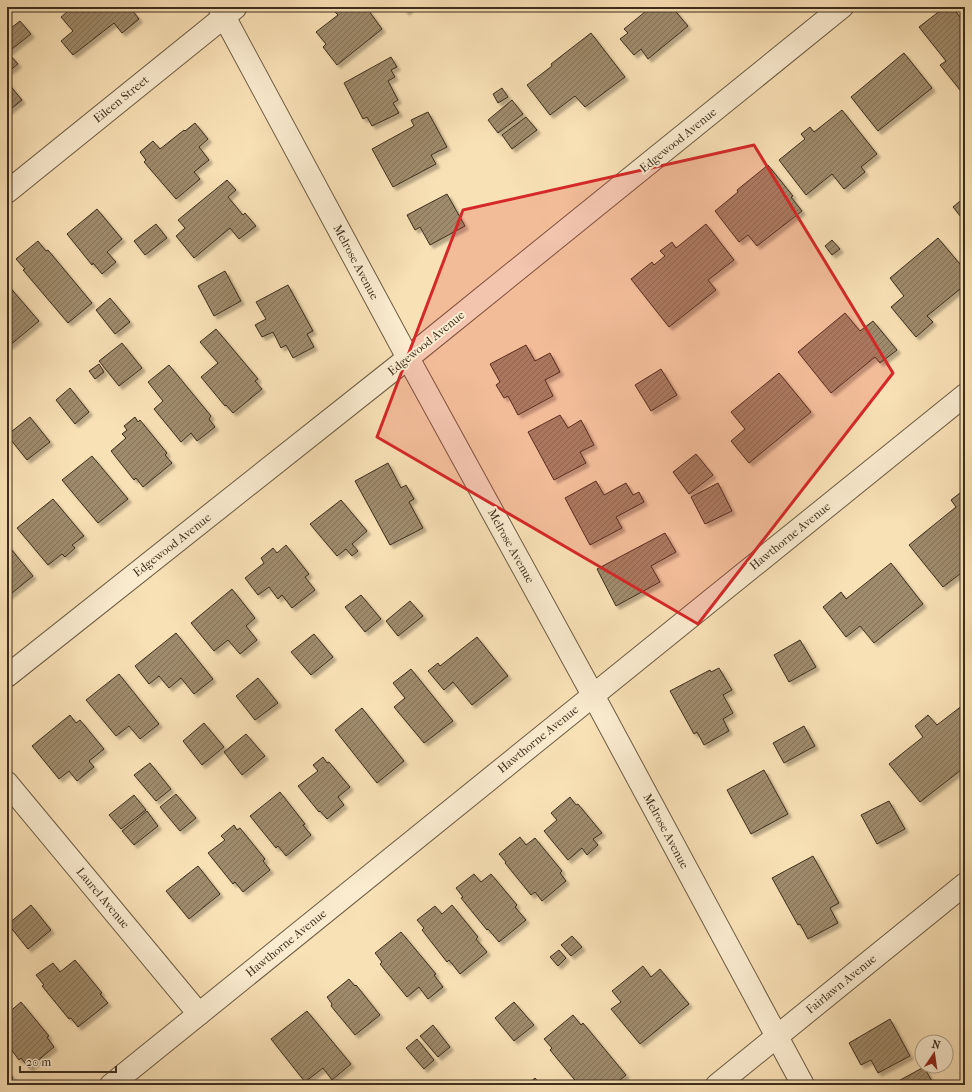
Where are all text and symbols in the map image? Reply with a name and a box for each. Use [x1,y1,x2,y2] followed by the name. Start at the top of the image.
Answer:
[90,72,152,126] street label: Eileen Street
[637,105,719,175] street label: Edgewood Avenue
[330,222,382,302] street label: Melrose Avenue
[385,308,467,378] street label: Edgewood Avenue
[747,499,833,573] street label: Hawthorne Avenue
[485,506,537,586] street label: Melrose Avenue
[130,510,214,580] street label: Edgewood Avenue
[495,702,581,776] street label: Hawthorne Avenue
[640,791,692,871] street label: Melrose Avenue
[73,865,133,931] street label: Laurel Avenue
[243,906,329,980] street label: Hawthorne Avenue
[803,951,879,1017] street label: Fairlawn Avenue
[914,1034,954,1074] north arrow
[931,1037,942,1052] text: N
[20,1048,116,1074] scale bar
[26,1055,51,1069] text: 20 m

